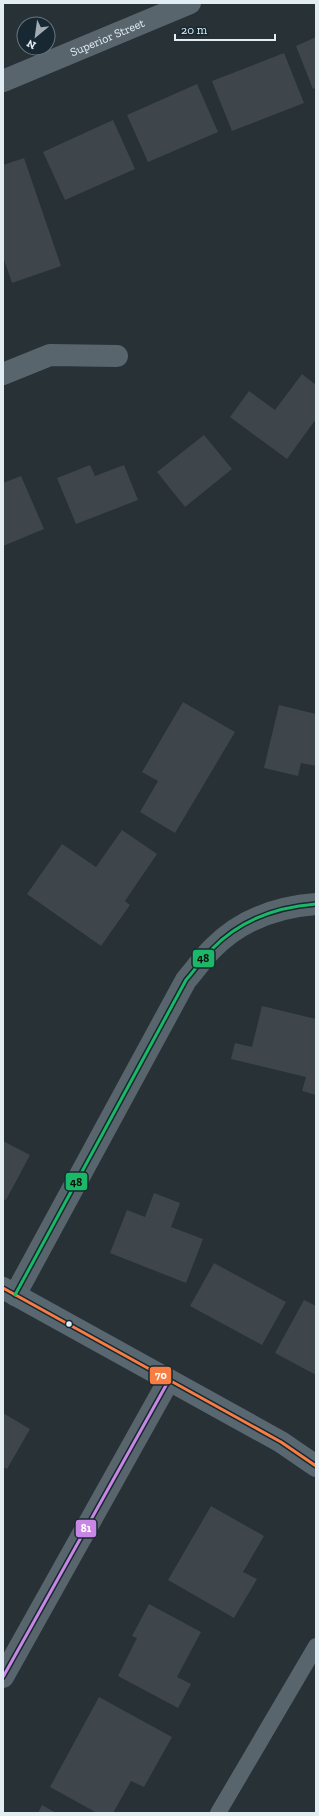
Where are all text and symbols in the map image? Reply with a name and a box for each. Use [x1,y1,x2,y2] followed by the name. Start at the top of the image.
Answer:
[16,16,56,56] north arrow
[68,16,147,59] street label: Superior Street
[175,16,275,42] scale bar
[181,23,208,37] text: 20 m
[24,36,38,52] text: N
[192,949,215,968] line badge: 48
[197,952,209,965] text: 48
[65,1172,88,1191] line badge: 48
[70,1176,82,1189] text: 48
[64,1319,74,1329] unlabelled marker
[149,1366,172,1385] line badge: 70
[155,1369,167,1382] text: 70
[75,1519,97,1538] line badge: 81
[81,1522,92,1535] text: 81

